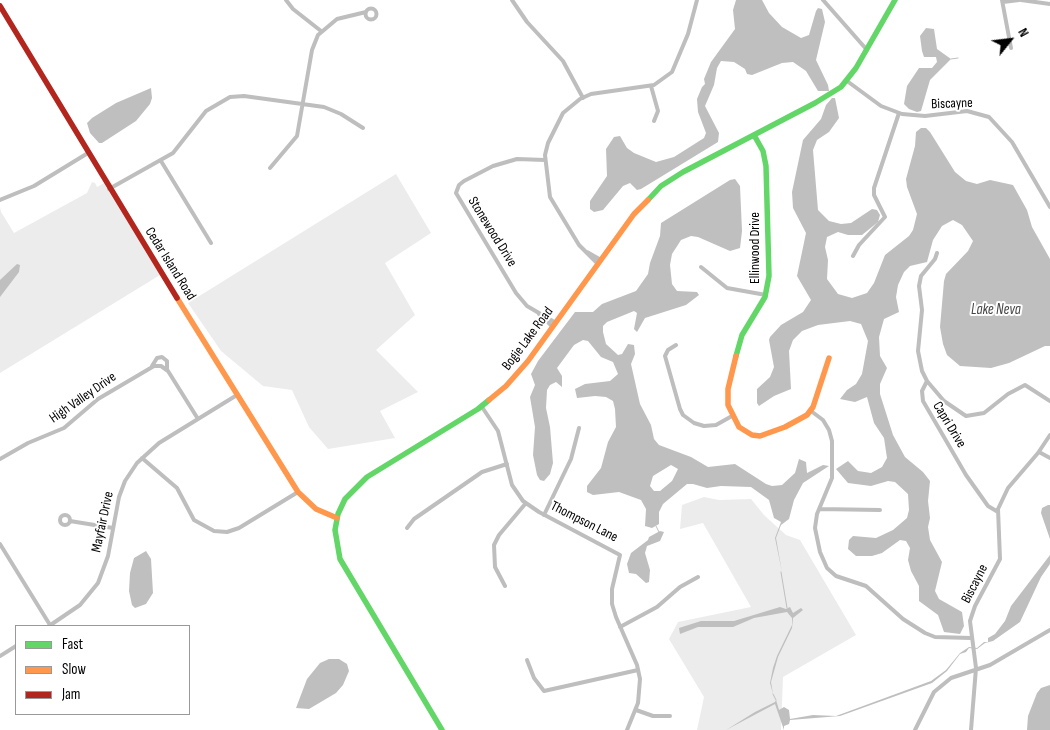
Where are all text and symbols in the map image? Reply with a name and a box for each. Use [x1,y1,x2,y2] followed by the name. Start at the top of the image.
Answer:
[985,15,1035,65] north arrow
[1014,25,1033,40] text: N
[931,95,973,113] street label: Biscayne
[464,194,520,270] street label: Stonewood Drive
[747,212,763,284] street label: Ellinwood Drive
[141,224,199,304] street label: Cedar Island Road
[971,301,1021,319] water label: Lake Neva
[499,304,557,374] street label: Bogie Lake Road
[46,369,120,427] street label: High Valley Drive
[929,399,969,451] street label: Capri Drive
[88,490,118,554] street label: Mayfair Drive
[547,498,621,546] street label: Thompson Lane
[958,562,992,606] street label: Biscayne
[15,625,190,715] legend
[62,635,83,654] text: Fast
[62,660,86,679] text: Slow
[62,685,80,704] text: Jam

